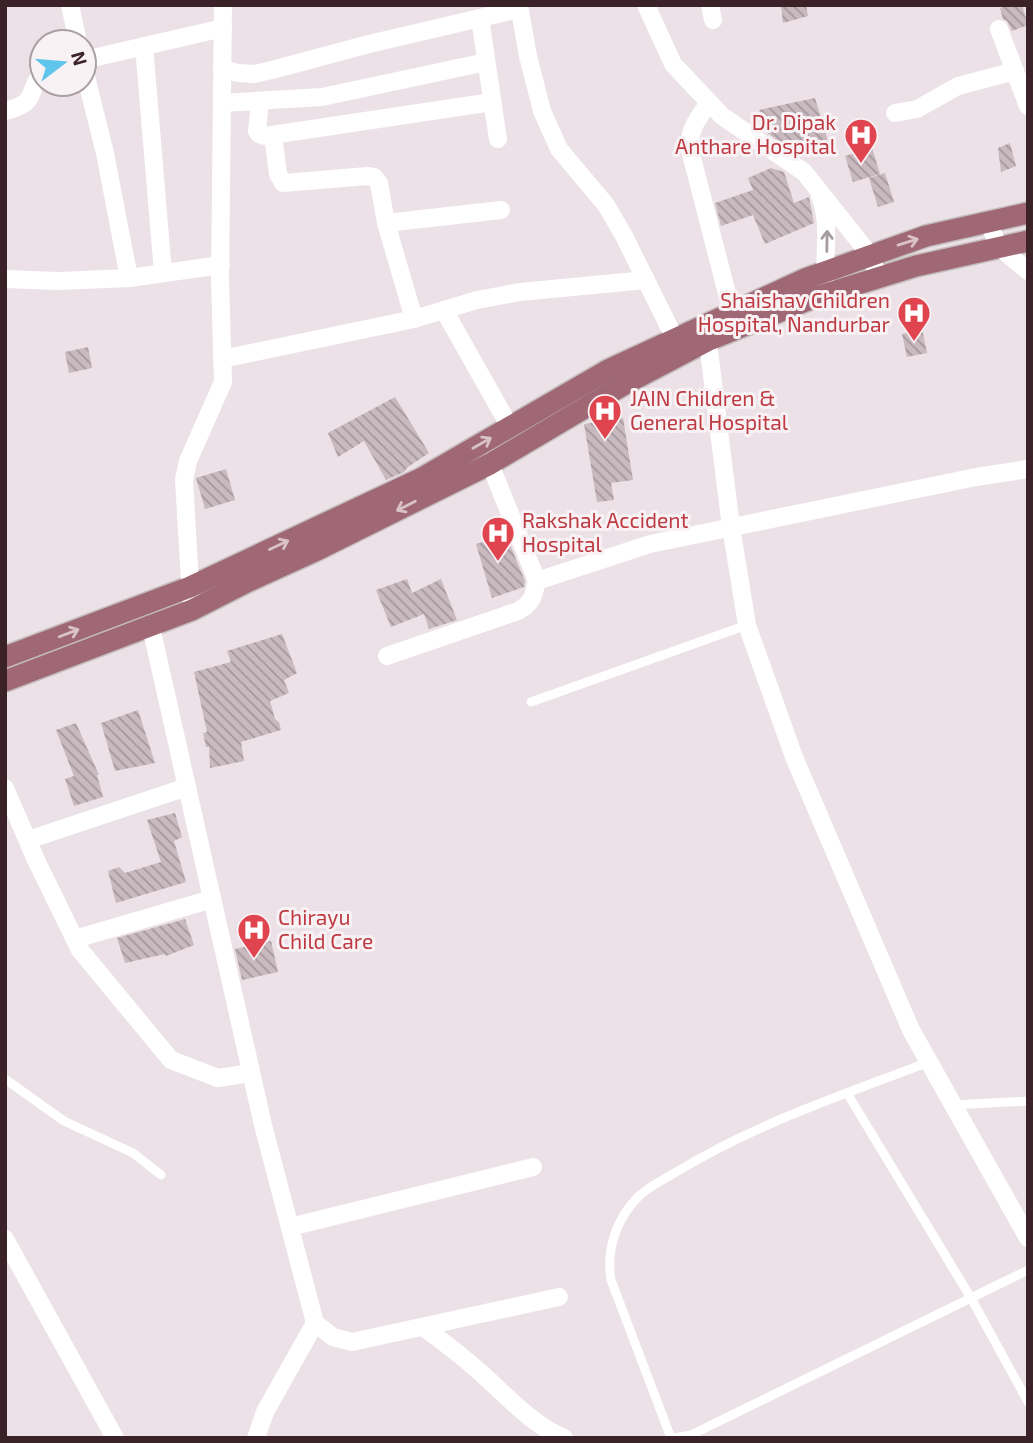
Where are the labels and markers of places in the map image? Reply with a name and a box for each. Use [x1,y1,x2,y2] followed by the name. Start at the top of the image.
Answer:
[675,109,837,158] place label: Dr. Dipak Anthare Hospital
[842,116,880,165] hospital icon: Dr. Dipak Anthare Hospital
[698,287,891,336] place label: Shaishav Children Hospital, Nandurbar
[895,294,933,343] hospital icon: Shaishav Children Hospital, Nandurbar
[630,385,789,434] place label: JAIN Children & General Hospital
[586,392,624,441] hospital icon: JAIN Children & General Hospital
[522,507,688,556] place label: Rakshak Accident Hospital
[479,514,517,563] hospital icon: Rakshak Accident Hospital
[278,904,373,953] place label: Chirayu Child Care
[235,911,273,960] hospital icon: Chirayu Child Care

